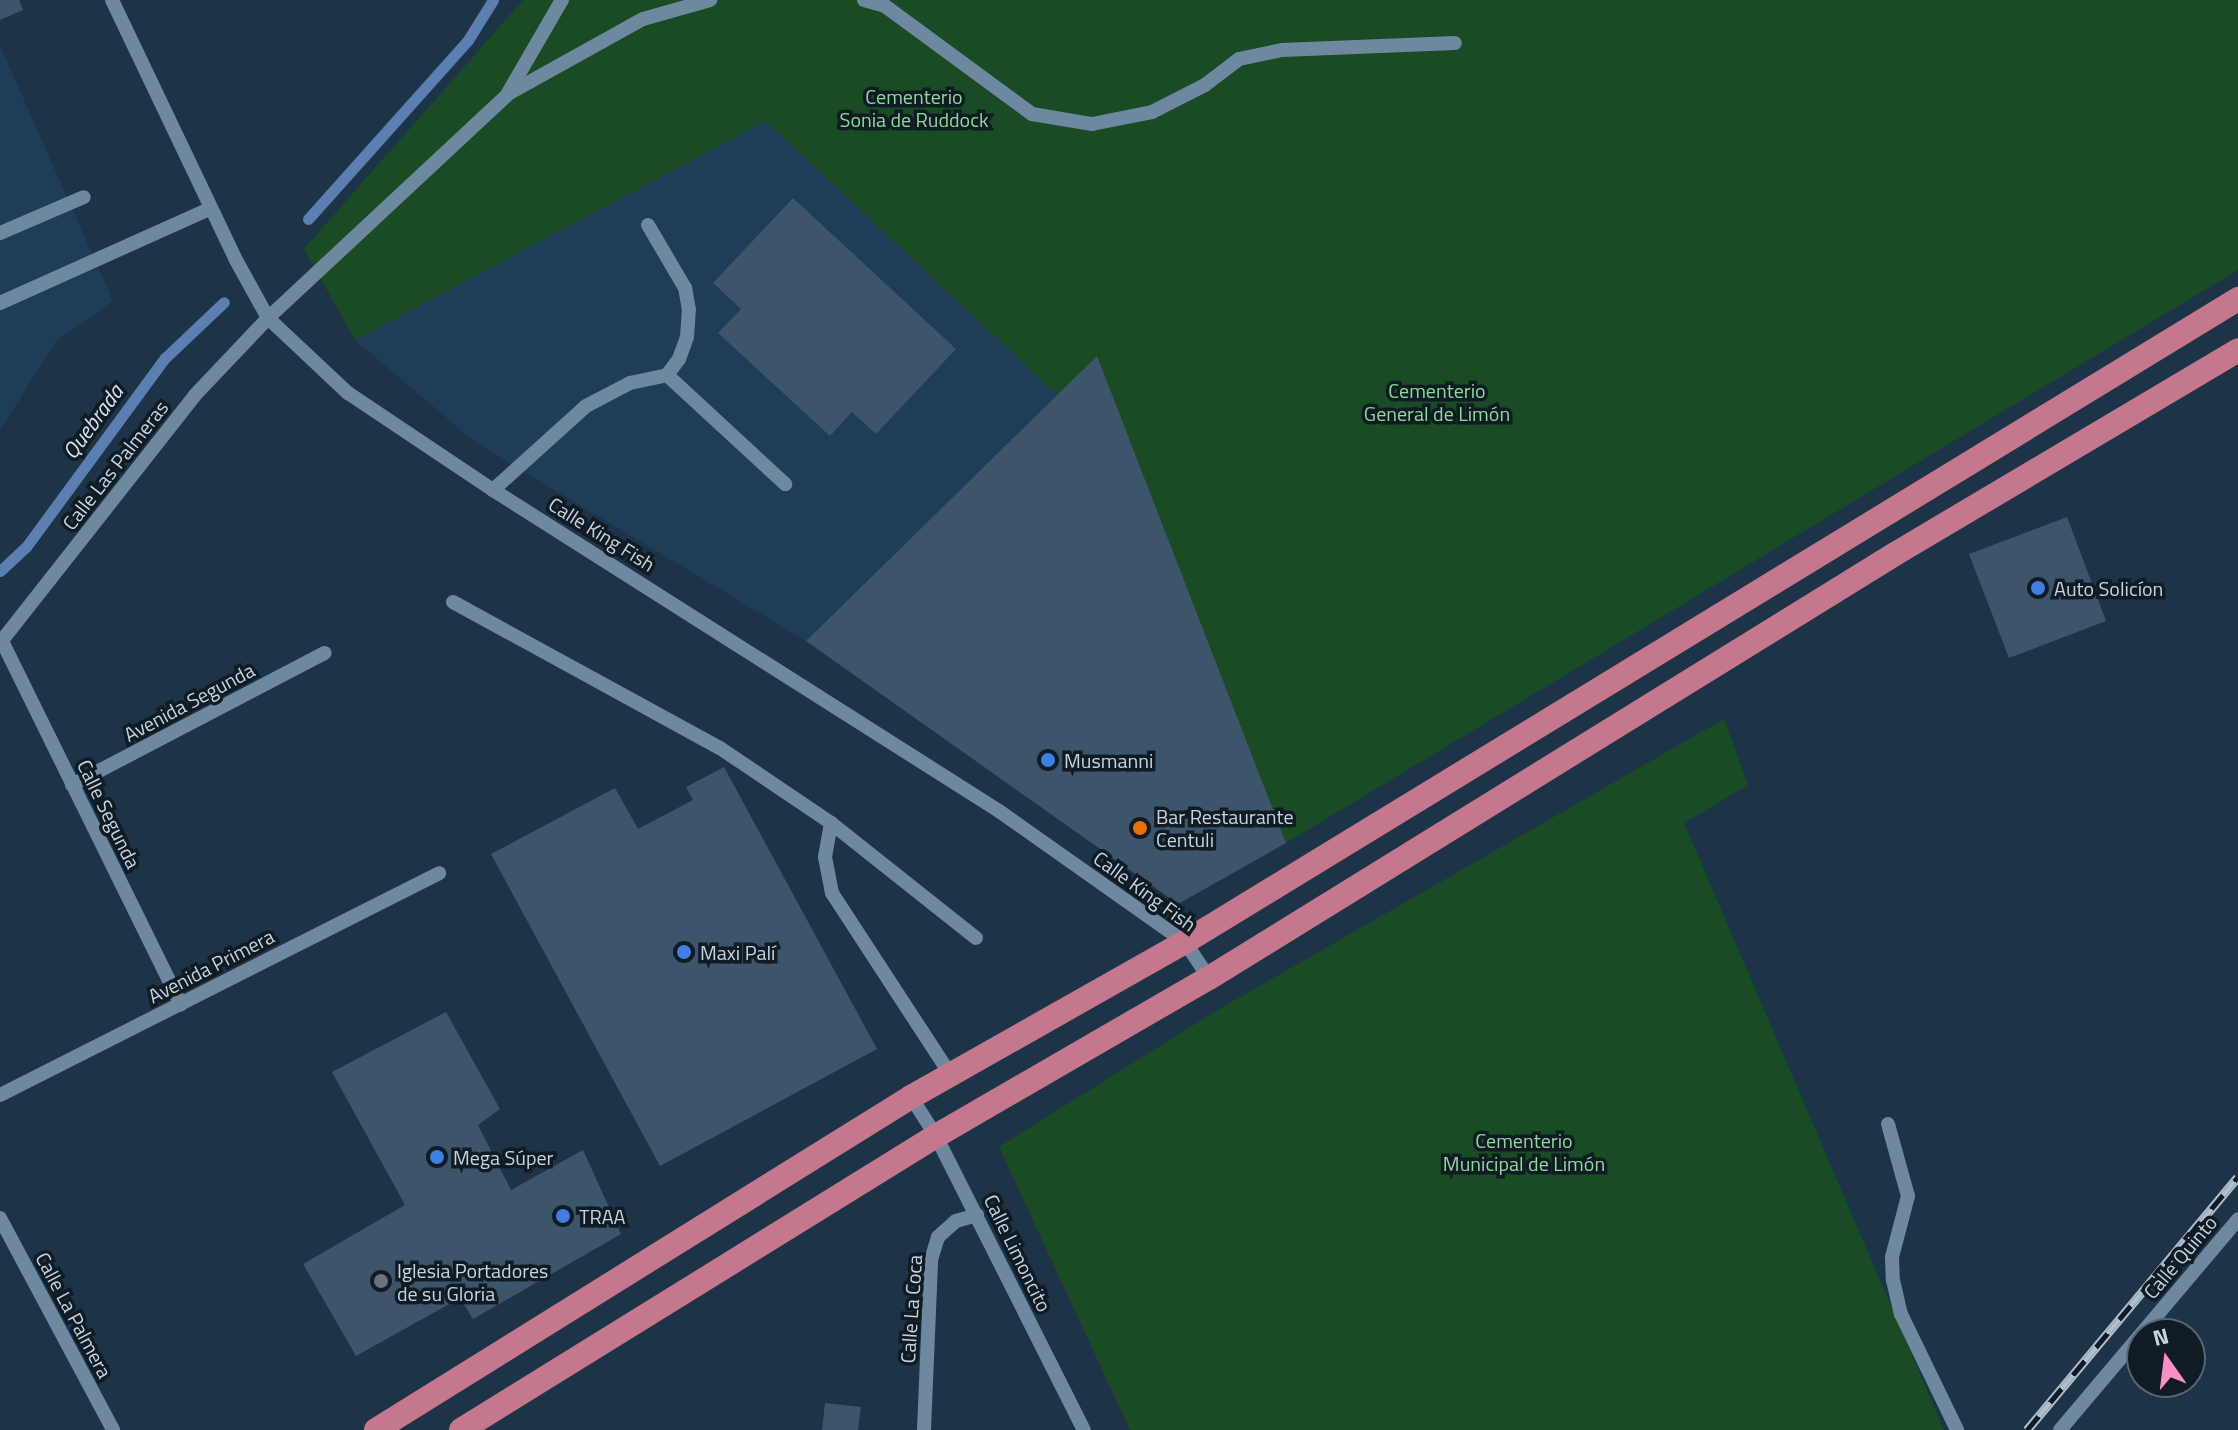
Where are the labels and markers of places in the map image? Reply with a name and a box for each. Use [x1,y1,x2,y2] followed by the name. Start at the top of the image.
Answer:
[2054,576,2163,600] place label: Auto Solicíon
[2029,579,2047,597] marker: Auto Solicíon
[1064,748,1153,772] place label: Musmanni
[1039,751,1057,769] marker: Musmanni
[1156,804,1294,851] place label: Bar Restaurante Centuli
[1131,819,1149,837] marker: Bar Restaurante Centuli
[700,940,775,964] place label: Maxi Palí
[675,943,693,961] marker: Maxi Palí
[453,1145,554,1169] place label: Mega Súper
[428,1148,446,1166] marker: Mega Súper
[579,1204,626,1228] place label: TRAA
[554,1207,572,1225] marker: TRAA
[397,1258,548,1305] place label: Iglesia Portadores de su Gloria
[372,1272,390,1290] marker: Iglesia Portadores de su Gloria

